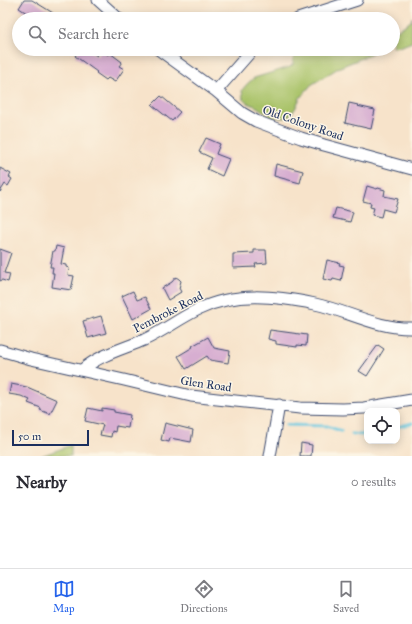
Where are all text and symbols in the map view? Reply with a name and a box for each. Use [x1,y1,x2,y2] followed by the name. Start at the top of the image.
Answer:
[12,12,400,56] search box
[26,23,48,45] icon: search
[58,25,129,43] text: Search here
[261,103,345,143] street label: Old Colony Road
[131,288,205,336] street label: Pembroke Road
[179,373,233,395] street label: Glen Road
[364,408,400,444] map controls
[364,408,400,444] button: locate
[12,428,89,447] scale bar
[18,430,41,443] text: 50 m
[16,472,67,493] text: Nearby
[351,474,396,490] text: 0 results
[53,578,75,615] tab: Map
[180,578,228,615] tab: Directions
[333,578,359,615] tab: Saved

